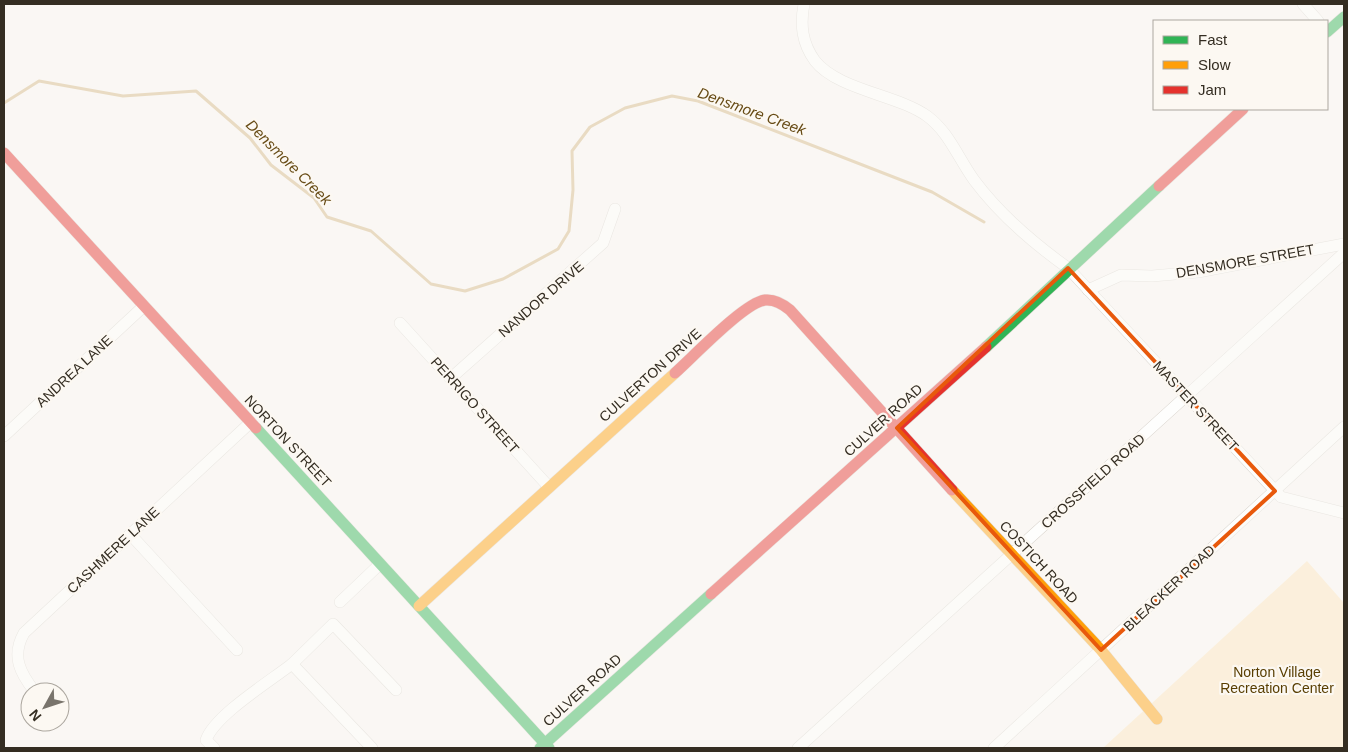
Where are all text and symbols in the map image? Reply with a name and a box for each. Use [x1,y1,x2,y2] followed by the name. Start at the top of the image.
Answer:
[1153,20,1328,110] legend
[1198,31,1228,48] text: Fast
[1198,56,1231,73] text: Slow
[1198,81,1226,98] text: Jam
[696,84,810,139] water label: Densmore Creek
[243,116,336,209] water label: Densmore Creek
[1175,241,1316,281] street label: DENSMORE STREET
[495,258,587,340] street label: NANDOR DRIVE
[596,325,704,425] street label: CULVERTON DRIVE
[33,332,115,410] street label: ANDREA LANE
[428,354,523,457] street label: PERRIGO STREET
[1150,358,1242,455] street label: MASTER STREET
[840,381,926,459] street label: CULVER ROAD
[241,392,335,490] street label: NORTON STREET
[1038,430,1148,532] street label: CROSSFIELD ROAD
[64,503,162,597] street label: CASHMERE LANE
[997,517,1081,607] street label: COSTICH ROAD
[1120,542,1218,634] street label: BLEACKER ROAD
[539,651,625,729] street label: CULVER ROAD
[1220,664,1334,696] park label: Norton Village Recreation Center
[20,682,70,732] north arrow
[26,706,44,724] text: N

